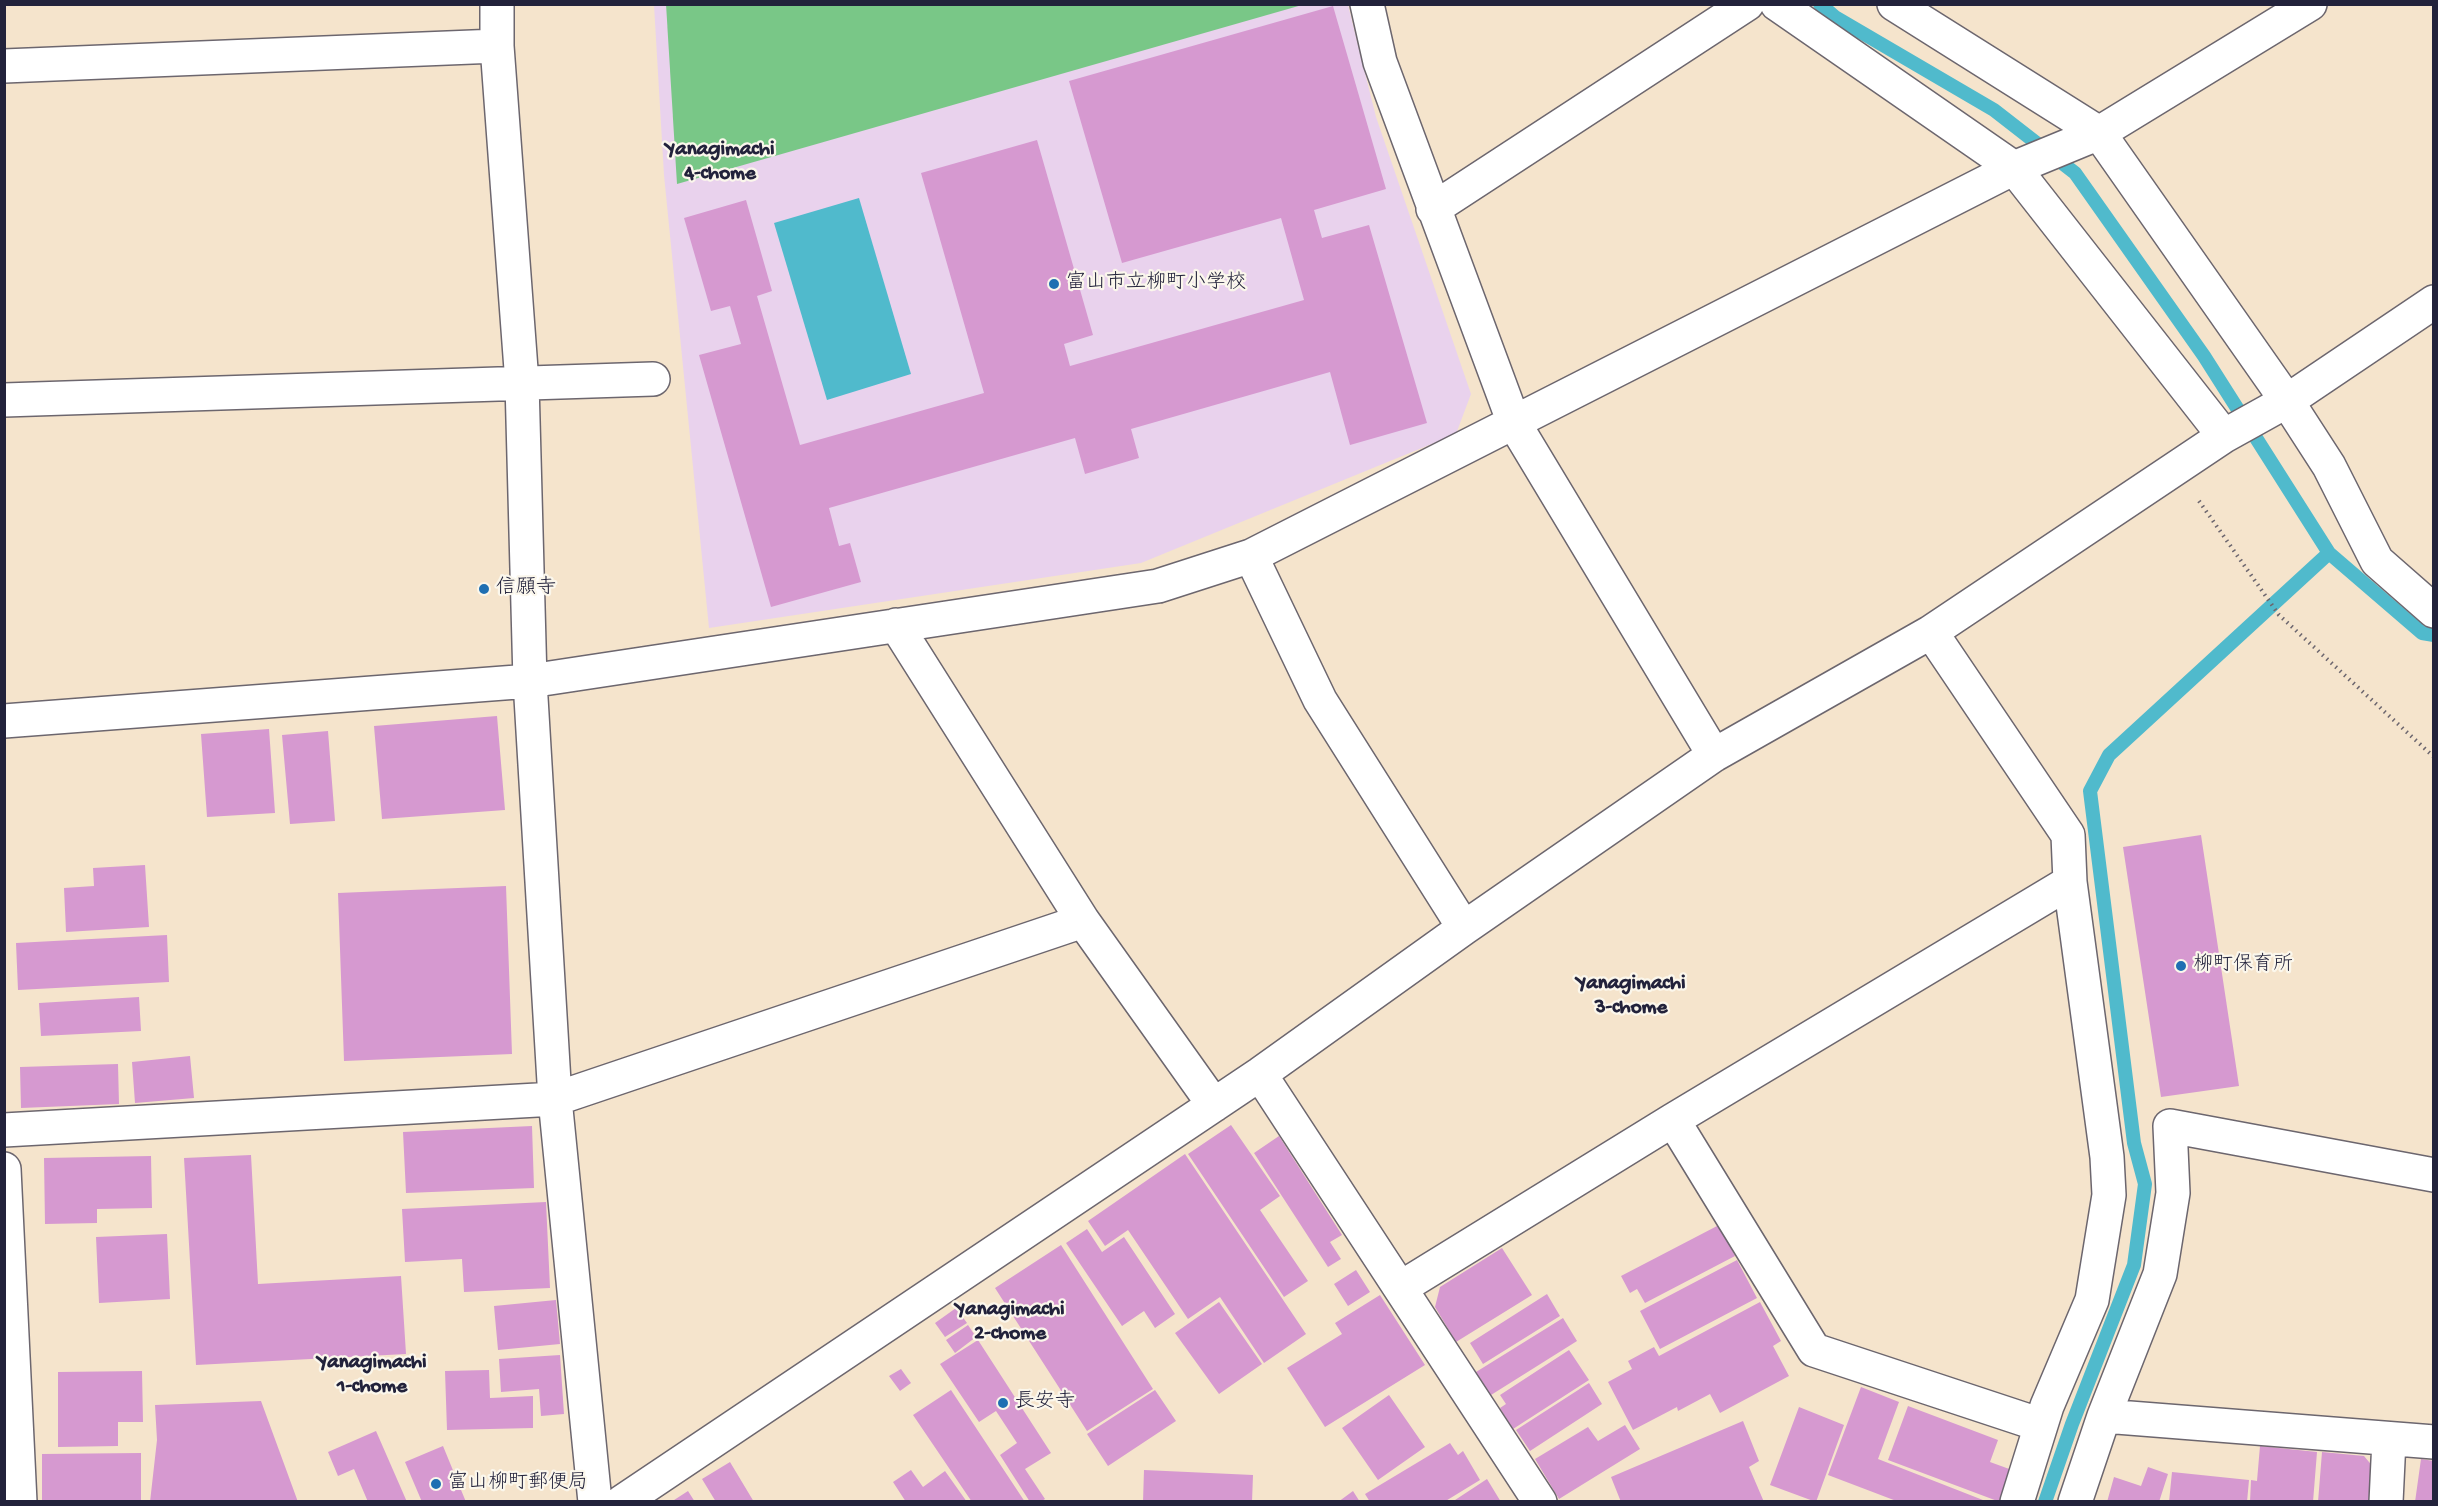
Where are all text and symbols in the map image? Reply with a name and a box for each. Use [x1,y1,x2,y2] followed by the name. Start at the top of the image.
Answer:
[665,138,775,188] district label: Yanagimachi 4-chome
[1066,272,1246,296] place label: 富山市立柳町小学校
[1047,277,1061,291] marker: 富山市立柳町小学校
[496,577,556,601] place label: 信願寺
[477,582,491,596] marker: 信願寺
[2193,954,2293,978] place label: 柳町保育所
[2174,959,2188,973] marker: 柳町保育所
[1576,972,1686,1022] district label: Yanagimachi 3-chome
[955,1298,1065,1348] district label: Yanagimachi 2-chome
[317,1351,427,1401] district label: Yanagimachi 1-chome
[1015,1391,1075,1415] place label: 長安寺
[996,1396,1010,1410] marker: 長安寺
[448,1472,588,1496] place label: 富山柳町郵便局
[429,1477,443,1491] marker: 富山柳町郵便局

